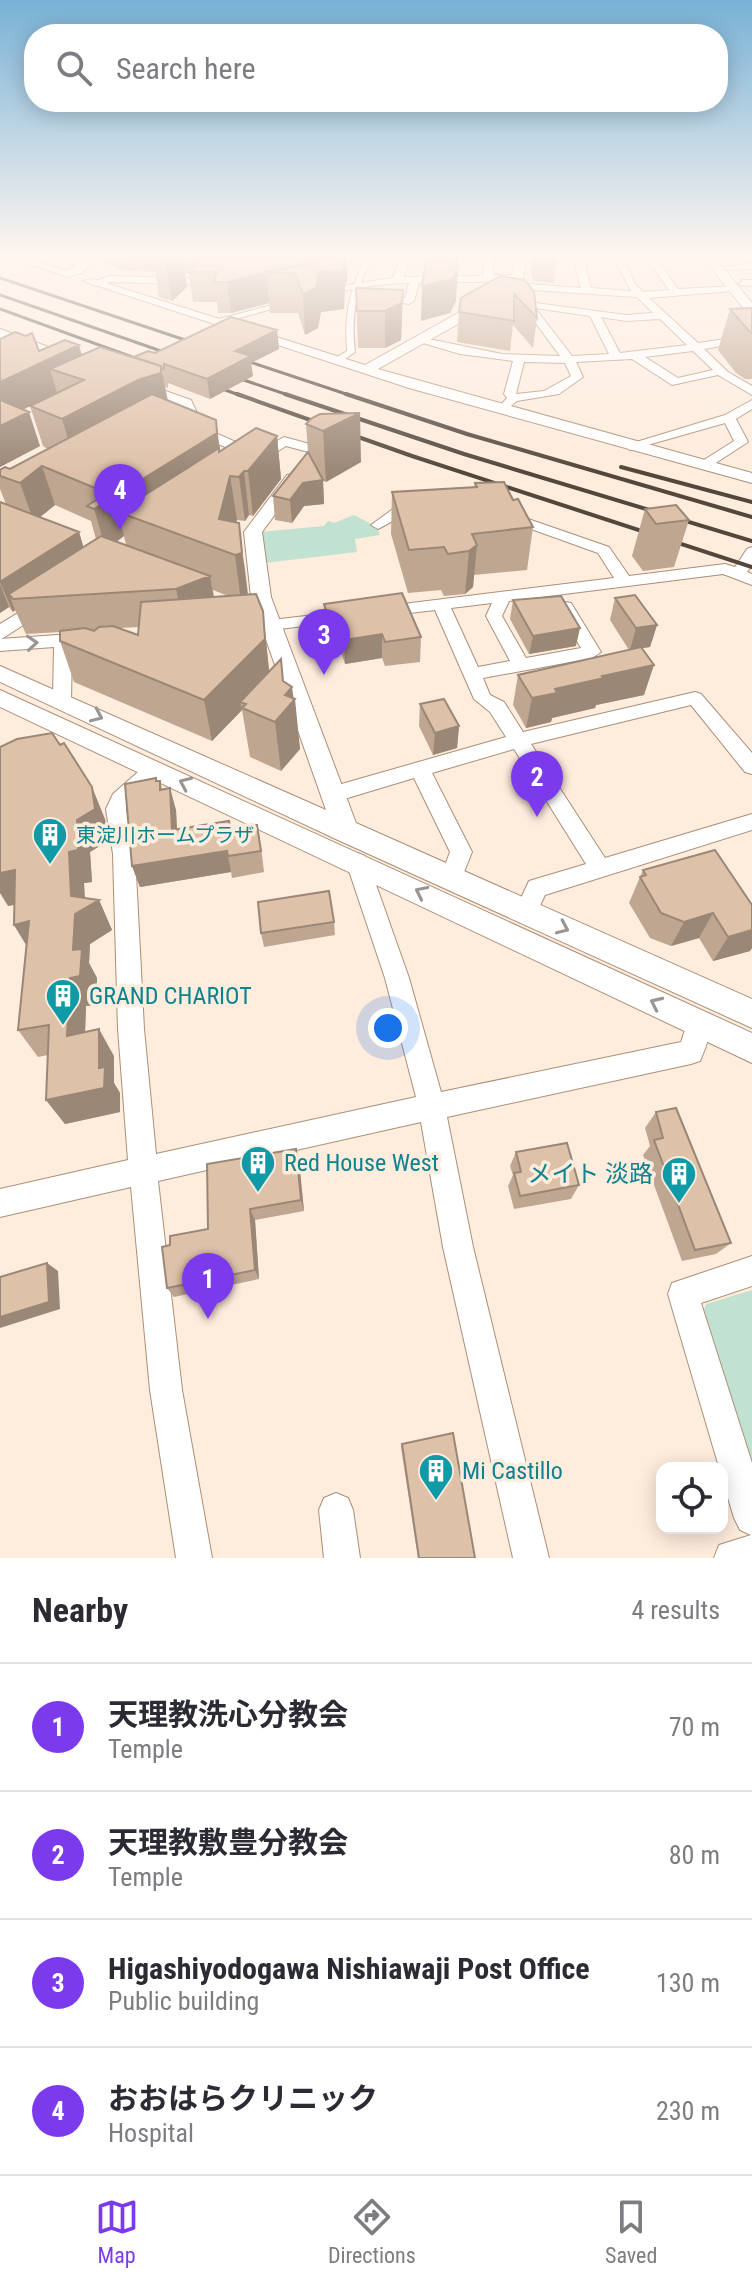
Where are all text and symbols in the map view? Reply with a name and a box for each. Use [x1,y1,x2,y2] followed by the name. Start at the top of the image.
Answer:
[24,24,728,112] search box
[52,46,96,90] icon: search
[116,51,256,86] text: Search here
[94,464,146,530] pin: 4
[298,609,350,675] pin: 3
[26,635,39,652] one-way arrow
[89,707,103,723] one-way arrow
[511,751,563,817] pin: 2
[178,777,193,793] one-way arrow
[31,816,69,866] building icon: 東淀川ホームプラザ
[76,823,254,847] place label: 東淀川ホームプラザ
[414,886,429,902] one-way arrow
[555,918,570,934] one-way arrow
[44,977,82,1027] building icon: GRAND CHARIOT
[89,982,252,1010] place label: GRAND CHARIOT
[650,997,664,1013] one-way arrow
[368,1008,408,1048] your location
[239,1144,277,1194] building icon: Red House West
[284,1149,439,1177] place label: Red House West
[660,1155,698,1205] building icon: メイト 淡路
[527,1160,653,1188] place label: メイト 淡路
[182,1253,234,1319] pin: 1
[417,1452,455,1502] building icon: Mi Castillo
[462,1457,563,1485] place label: Mi Castillo
[656,1462,728,1534] map controls
[656,1462,728,1534] button: locate
[32,1590,128,1630] text: Nearby
[631,1595,720,1625] text: 4 results
[108,1697,348,1732] text: 天理教洗心分教会
[51,1712,65,1742] text: 1
[669,1712,720,1742] text: 70 m
[108,1734,183,1764] text: Temple
[108,1825,348,1860] text: 天理教敷豊分教会
[51,1840,65,1870] text: 2
[669,1840,720,1870] text: 80 m
[108,1862,183,1892] text: Temple
[108,1951,590,1986] text: Higashiyodogawa Nishiawaji Post Office
[51,1968,65,1998] text: 3
[656,1968,720,1998] text: 130 m
[108,1986,259,2016] text: Public building
[108,2081,378,2116] text: おおはらクリニック
[51,2096,65,2126] text: 4
[656,2096,720,2126] text: 230 m
[108,2118,194,2148] text: Hospital
[95,2195,139,2268] tab: Map
[328,2195,416,2268] tab: Directions
[605,2195,657,2268] tab: Saved

